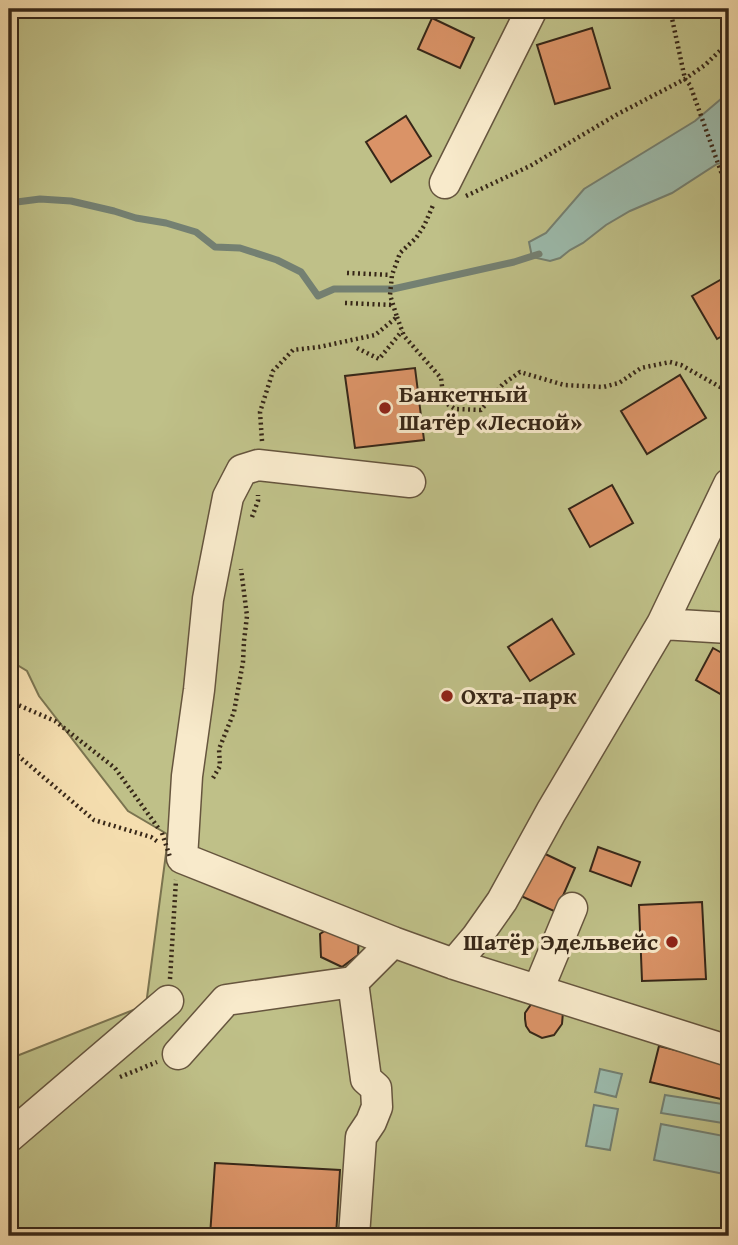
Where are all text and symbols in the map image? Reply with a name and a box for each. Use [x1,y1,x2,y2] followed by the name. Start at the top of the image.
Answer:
[399,376,582,439] place label: Банкетный Шатёр «Лесной»
[377,400,393,416] marker: Банкетный Шатёр «Лесной»
[461,678,577,713] place label: Охта-парк
[439,688,455,704] marker: Охта-парк
[463,924,658,959] place label: Шатёр Эдельвейс
[664,934,680,950] marker: Шатёр Эдельвейс

